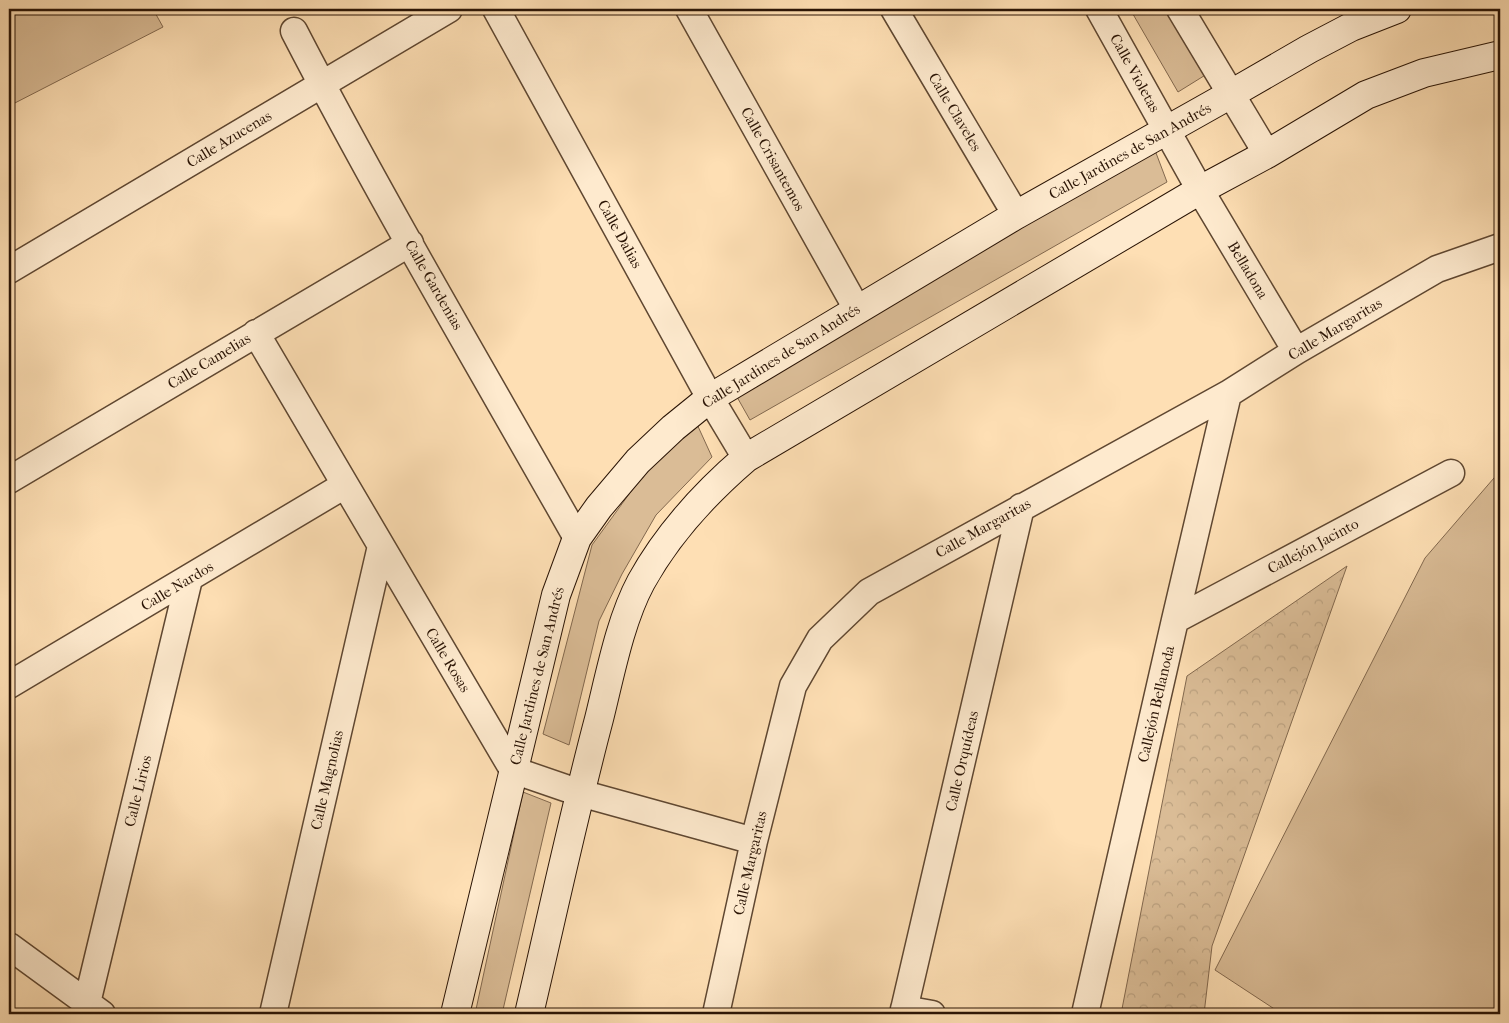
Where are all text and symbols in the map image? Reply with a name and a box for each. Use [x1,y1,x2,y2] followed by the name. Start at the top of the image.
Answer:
[1106,31,1164,116] street label: Calle Violetas
[925,70,986,155] street label: Calle Claveles
[1046,99,1215,203] street label: Calle Jardines de San Andrés
[737,104,809,215] street label: Calle Crisantemos
[183,106,275,171] street label: Calle Azucenas
[594,197,646,272] street label: Calle Dalias
[401,237,467,334] street label: Calle Gardenias
[1224,238,1273,303] street label: Belladona
[1285,294,1386,364] street label: Calle Margaritas
[699,300,864,412] street label: Calle Jardines de San Andrés
[164,329,254,393] street label: Calle Camelias
[932,494,1034,562] street label: Calle Margaritas
[1264,514,1362,578] street label: Callejón Jacinto
[137,557,217,615] street label: Calle Nardos
[506,585,568,767] street label: Calle Jardines de San Andrés
[422,624,475,696] street label: Calle Rosas
[1134,643,1178,764] street label: Callejón Bellanoda
[942,708,982,813] street label: Calle Orquídeas
[307,728,347,832] street label: Calle Magnolias
[120,753,156,829] street label: Calle Lirios
[729,809,771,917] street label: Calle Margaritas

